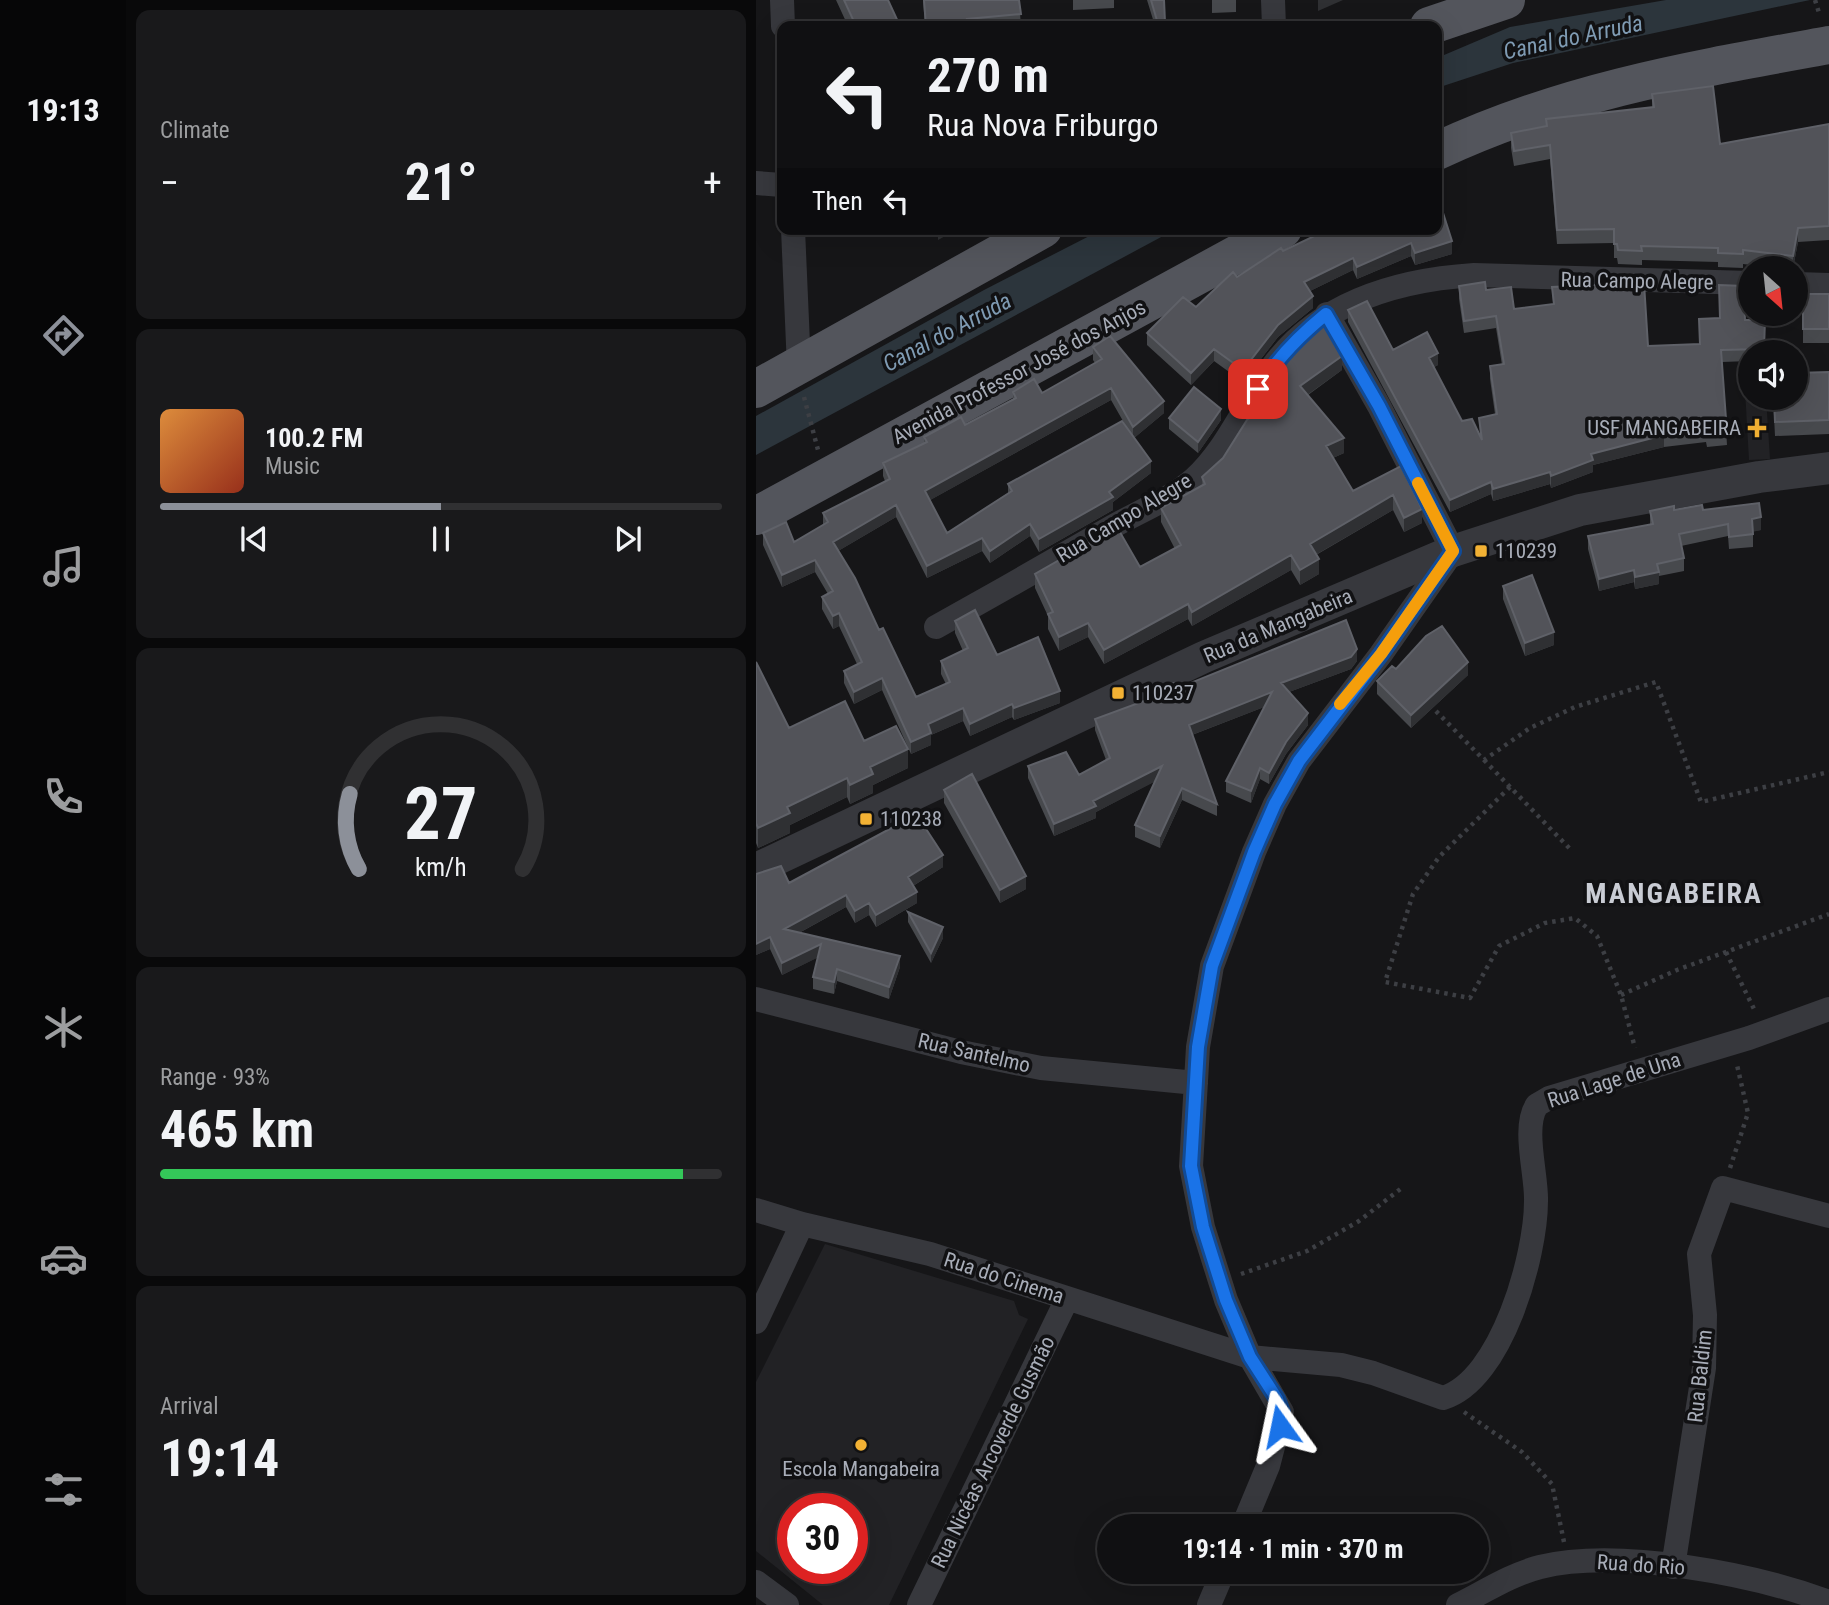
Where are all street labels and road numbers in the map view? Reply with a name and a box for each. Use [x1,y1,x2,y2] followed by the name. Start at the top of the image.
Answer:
[1560,268,1714,294] street label: Rua Campo Alegre
[888,295,1150,449] street label: Avenida Professor José dos Anjos
[1052,468,1196,568] street label: Rua Campo Alegre
[1200,584,1356,668] street label: Rua da Mangabeira
[916,1028,1032,1078] street label: Rua Santelmo
[1544,1047,1684,1113] street label: Rua Lage de Una
[941,1247,1067,1309] street label: Rua do Cinema
[1683,1328,1717,1424] street label: Rua Baldim
[926,1332,1060,1572] street label: Rua Nicéas Arcoverde Gusmão
[1596,1550,1686,1580] street label: Rua do Rio

